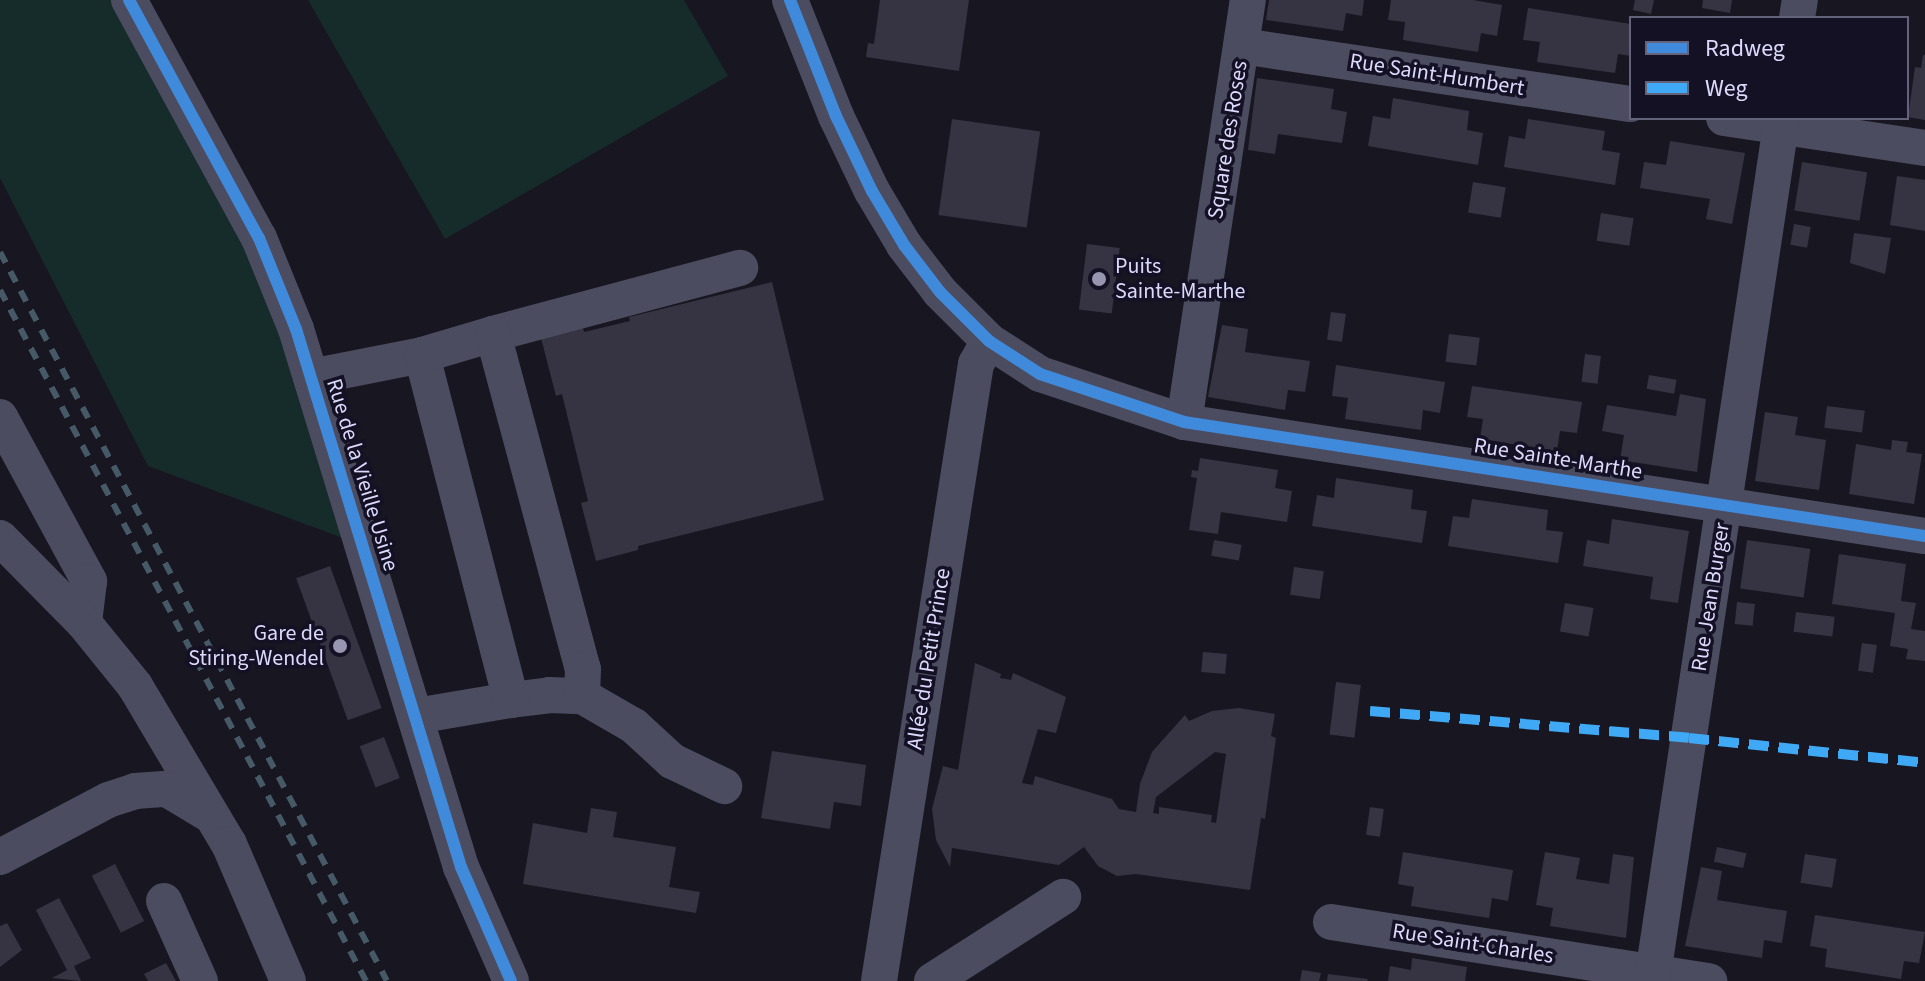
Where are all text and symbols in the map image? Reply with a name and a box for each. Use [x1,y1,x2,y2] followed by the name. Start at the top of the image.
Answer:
[1629,16,1909,120] legend
[1705,31,1785,66] text: Radweg
[1348,48,1526,102] street label: Rue Saint-Humbert
[1202,59,1254,221] street label: Square des Roses
[1705,71,1748,106] text: Weg
[1115,253,1245,304] place label: Puits Sainte-Marthe
[1090,270,1108,288] marker: Puits Sainte-Marthe
[320,376,404,574] street label: Rue de la Vieille Usine
[1472,433,1644,485] street label: Rue Sainte-Marthe
[1686,521,1736,673] street label: Rue Jean Burger
[902,566,956,752] street label: Allée du Petit Prince
[188,620,324,672] place label: Gare de Stiring-Wendel
[331,637,349,655] marker: Gare de Stiring-Wendel
[1391,918,1555,970] street label: Rue Saint-Charles

